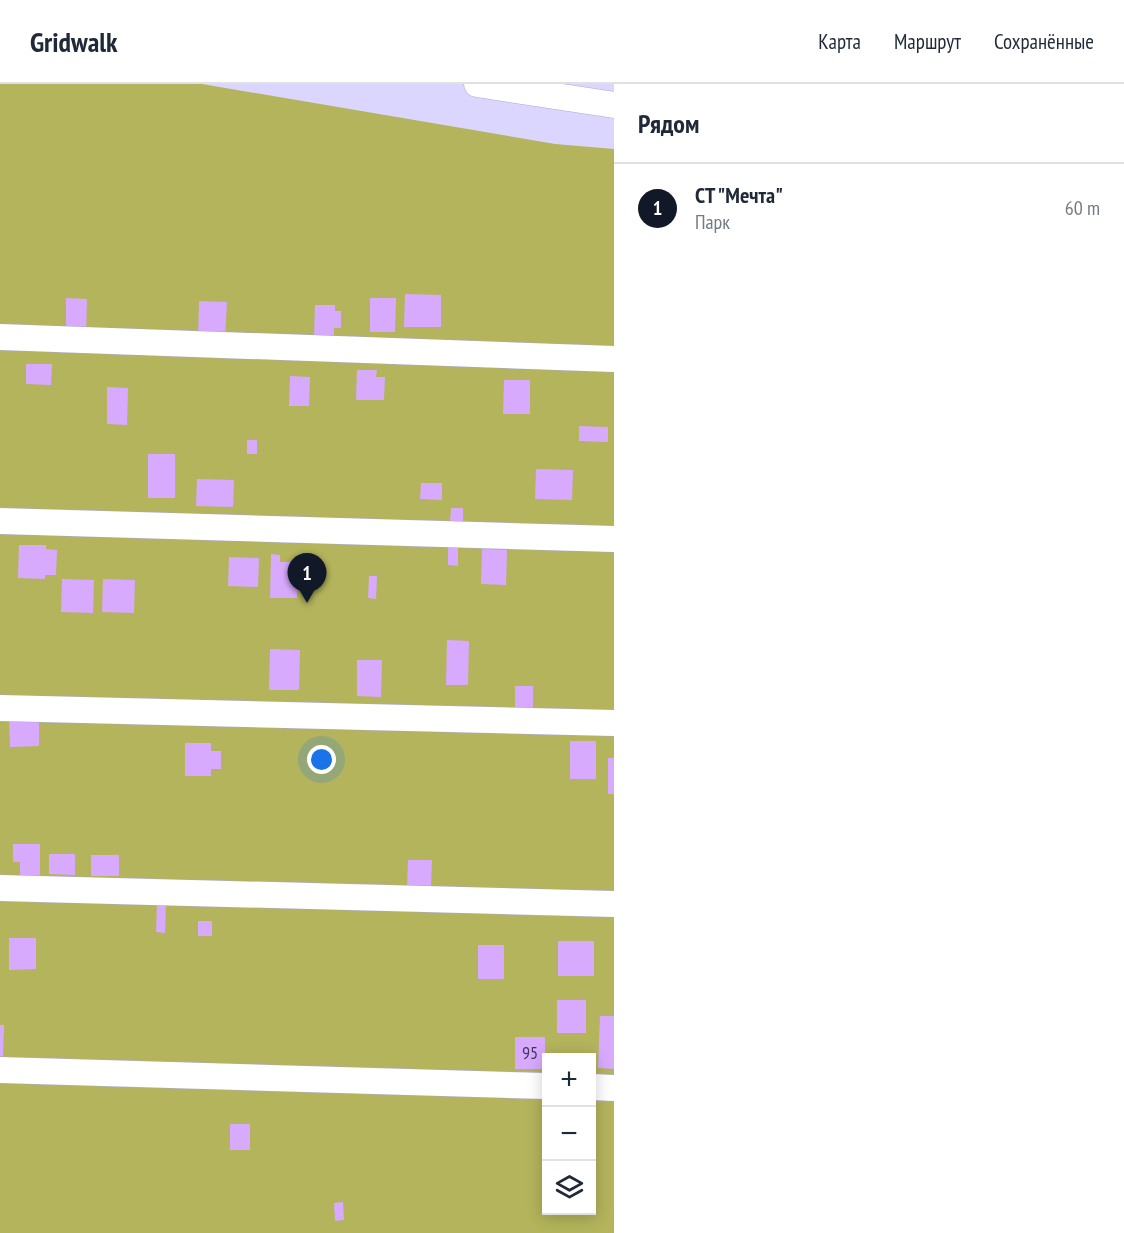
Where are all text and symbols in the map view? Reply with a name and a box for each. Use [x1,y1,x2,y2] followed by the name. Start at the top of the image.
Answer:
[30,23,118,60] text: Gridwalk
[818,28,861,55] text: Карта
[894,28,961,55] text: Маршрут
[994,28,1094,55] text: Сохранённые
[638,107,699,140] text: Рядом
[695,181,783,209] text: СТ "Мечта"
[653,195,662,221] text: 1
[1065,195,1100,221] text: 60 m
[695,209,730,235] text: Парк
[288,554,326,603] pin: 1
[307,745,336,774] your location
[522,1041,538,1064] house number: 95
[542,1053,596,1215] map controls
[542,1053,596,1107] button: +
[542,1107,596,1161] button: −
[542,1161,596,1215] button: layers

